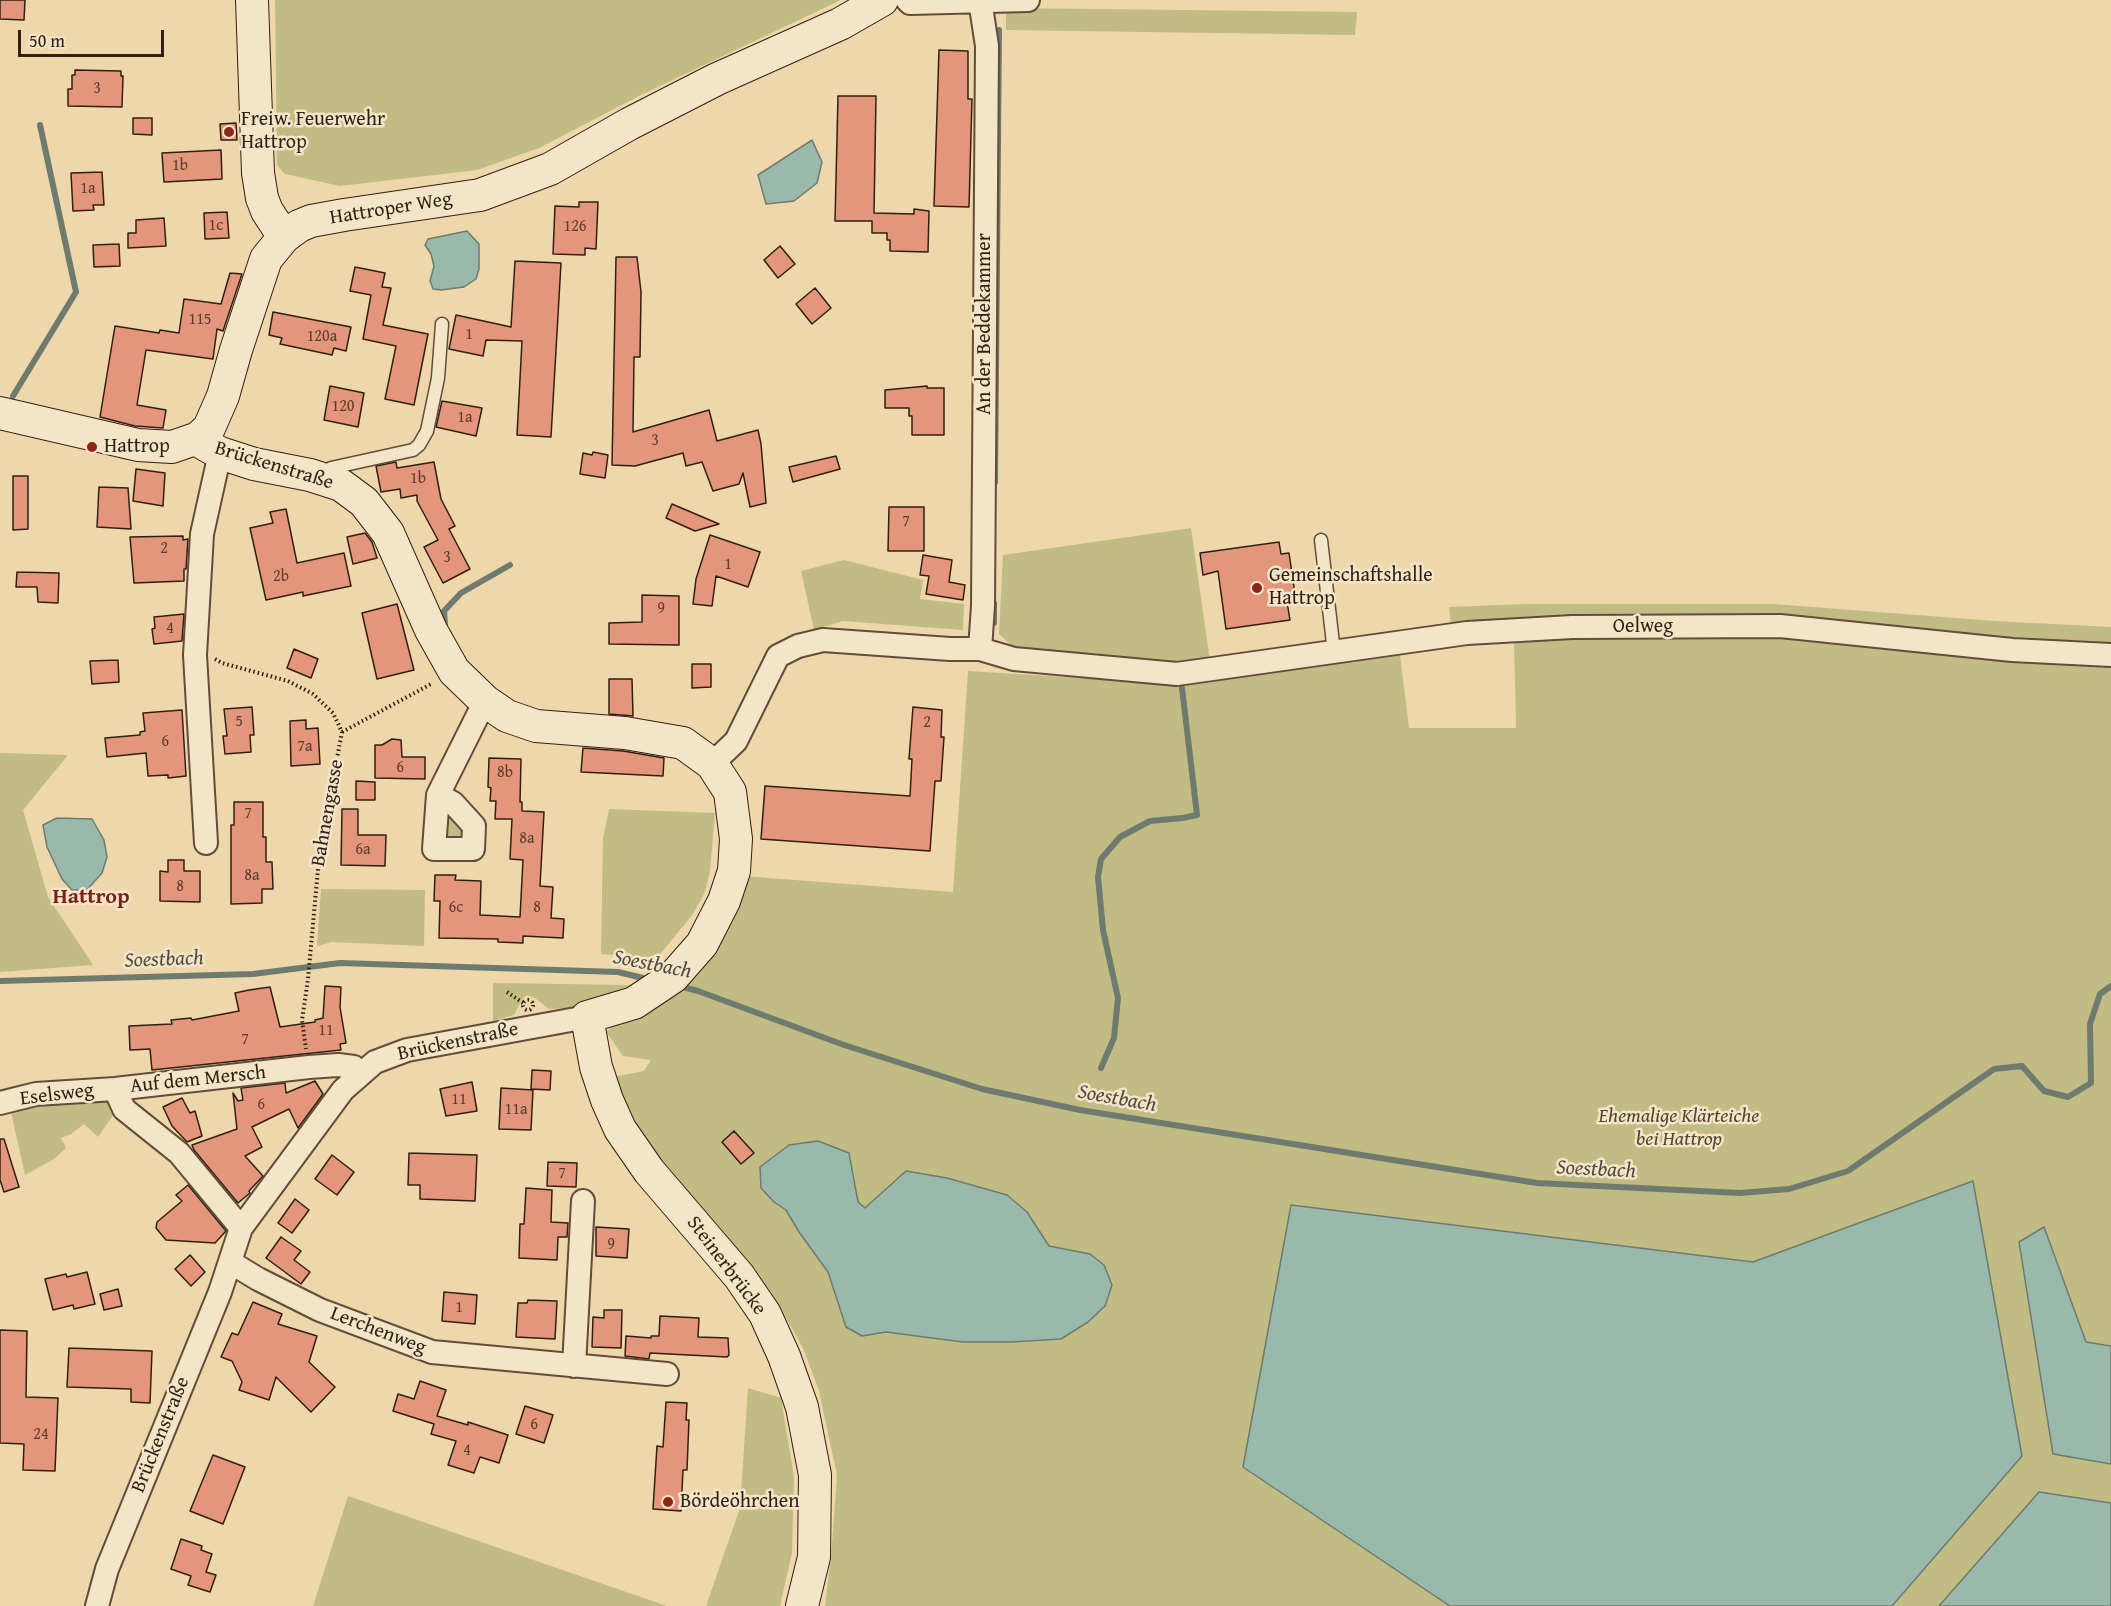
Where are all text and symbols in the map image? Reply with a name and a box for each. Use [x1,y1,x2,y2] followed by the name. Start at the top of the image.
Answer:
[21,18,166,56] scale bar
[29,27,65,54] text: 50 m
[93,79,101,99] house number: 3
[241,108,385,155] place label: Freiw. Feuerwehr Hattrop
[222,125,236,139] marker: Freiw. Feuerwehr Hattrop
[172,156,188,176] house number: 1b
[80,179,96,199] house number: 1a
[328,187,454,231] street label: Hattroper Weg
[209,216,223,236] house number: 1c
[563,217,587,237] house number: 126
[973,233,997,415] street label: An der Beddekammer
[188,310,212,330] house number: 115
[465,325,473,345] house number: 1
[307,327,337,347] house number: 120a
[331,397,355,417] house number: 120
[457,408,473,428] house number: 1a
[651,431,659,451] house number: 3
[104,435,170,459] place label: Hattrop
[212,437,336,495] street label: Brückenstraße
[85,440,99,454] marker: Hattrop
[410,469,426,489] house number: 1b
[902,512,910,532] house number: 7
[160,539,168,559] house number: 2
[443,548,451,568] house number: 3
[724,555,732,575] house number: 1
[1269,564,1433,611] place label: Gemeinschaftshalle Hattrop
[273,567,289,587] house number: 2b
[1250,581,1264,595] marker: Gemeinschaftshalle Hattrop
[657,599,665,619] house number: 9
[1613,615,1673,639] street label: Oelweg
[166,619,174,639] house number: 4
[235,712,243,732] house number: 5
[923,713,931,733] house number: 2
[161,732,169,752] house number: 6
[297,737,313,757] house number: 7a
[307,757,349,869] street label: Bahnengasse
[396,758,404,778] house number: 6
[497,763,513,783] house number: 8b
[244,804,252,824] house number: 7
[519,829,535,849] house number: 8a
[355,840,371,860] house number: 6a
[244,866,260,886] house number: 8a
[176,877,184,897] house number: 8
[52,884,130,910] district label: Hattrop
[449,898,463,918] house number: 6c
[533,898,541,918] house number: 8
[611,945,693,985] water label: Soestbach
[124,946,204,974] water label: Soestbach
[395,1017,521,1067] street label: Brückenstraße
[318,1021,334,1041] house number: 11
[241,1030,249,1050] house number: 7
[129,1061,267,1099] street label: Auf dem Mersch
[19,1079,95,1111] street label: Eselsweg
[1076,1080,1158,1118] water label: Soestbach
[451,1090,467,1110] house number: 11
[257,1095,265,1115] house number: 6
[505,1100,527,1120] house number: 11a
[1599,1105,1759,1152] park label: Ehemalige Klärteiche bei Hattrop
[1556,1155,1636,1185] water label: Soestbach
[558,1164,566,1184] house number: 7
[681,1212,771,1320] street label: Steinerbrücke
[607,1235,615,1255] house number: 9
[455,1298,463,1318] house number: 1
[327,1302,429,1360] street label: Lerchenweg
[127,1374,195,1496] street label: Brückenstraße
[530,1415,538,1435] house number: 6
[33,1425,49,1445] house number: 24
[463,1441,471,1461] house number: 4
[680,1490,799,1514] place label: Bördeöhrchen
[661,1495,675,1509] marker: Bördeöhrchen

